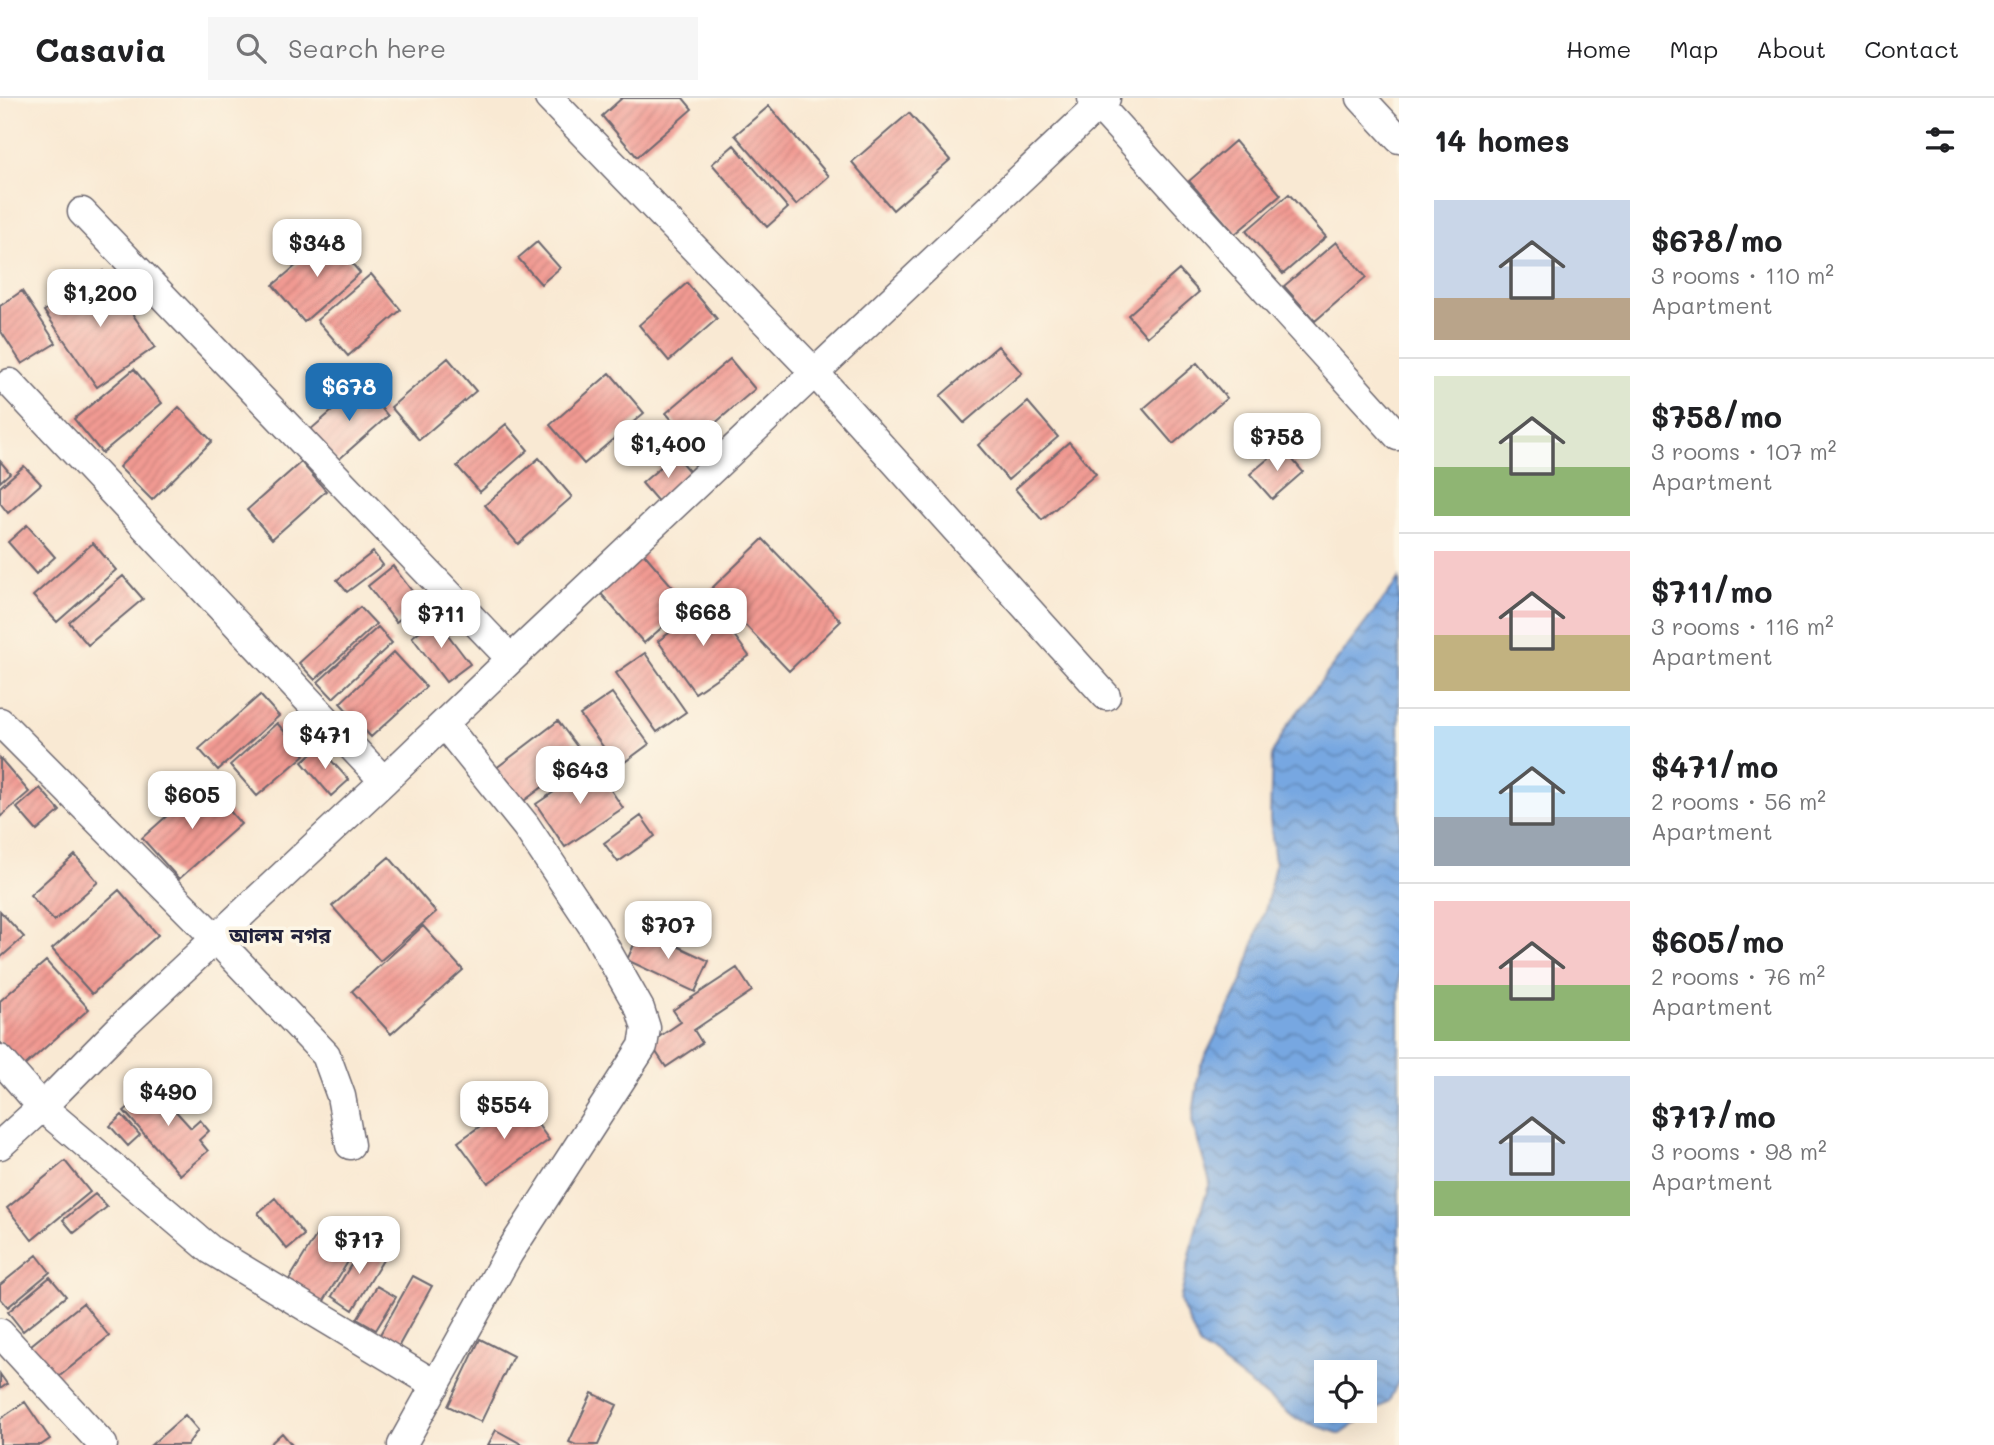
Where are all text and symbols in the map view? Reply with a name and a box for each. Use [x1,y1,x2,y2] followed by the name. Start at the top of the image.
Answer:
[208,17,698,80] search box
[35,27,166,70] text: Casavia
[232,29,270,67] icon: search
[288,31,446,65] text: Search here
[1566,33,1631,64] text: Home
[1669,33,1718,64] text: Map
[1756,33,1826,64] text: About
[1864,33,1959,64] text: Contact
[1434,120,1570,160] text: 14 homes
[1921,121,1959,159] icon: filters
[276,220,358,279] pin: $348
[1651,220,1783,260] text: $678/mo
[289,227,345,257] text: $348
[1490,228,1574,312] icon: home
[1651,260,1834,290] text: 3 rooms · 110 m²
[43,270,157,329] pin: $1,200
[63,277,137,307] text: $1,200
[1651,290,1773,320] text: Apartment
[308,364,390,423] pin: $678
[321,371,377,401] text: $678
[1651,396,1782,436] text: $758/mo
[1490,404,1574,488] icon: home
[1236,414,1318,473] pin: $758
[611,420,725,480] pin: $1,400
[1250,421,1304,451] text: $758
[630,428,706,458] text: $1,400
[1651,436,1837,466] text: 3 rooms · 107 m²
[1651,466,1773,496] text: Apartment
[1651,571,1772,611] text: $711/mo
[1490,579,1574,663] icon: home
[662,588,744,648] pin: $668
[400,590,482,650] pin: $711
[675,596,731,626] text: $668
[417,598,465,628] text: $711
[1651,611,1834,641] text: 3 rooms · 116 m²
[1651,641,1773,671] text: Apartment
[284,712,366,771] pin: $471
[299,719,351,749] text: $471
[539,746,621,806] pin: $643
[1651,746,1778,786] text: $471/mo
[552,754,608,784] text: $643
[1490,754,1574,838] icon: home
[151,772,233,831] pin: $605
[164,779,220,809] text: $605
[1651,786,1826,816] text: 2 rooms · 56 m²
[1651,816,1773,846] text: Apartment
[627,902,709,961] pin: $707
[641,909,695,939] text: $707
[228,921,331,948] district label: আলম নগর
[1651,921,1784,961] text: $605/mo
[1490,929,1574,1013] icon: home
[1651,961,1825,991] text: 2 rooms · 76 m²
[1651,991,1773,1021] text: Apartment
[127,1068,209,1128] pin: $490
[139,1076,197,1106] text: $490
[463,1082,545,1141] pin: $554
[476,1089,532,1119] text: $554
[1651,1096,1776,1136] text: $717/mo
[1490,1104,1574,1188] icon: home
[1651,1136,1827,1166] text: 3 rooms · 98 m²
[1651,1166,1773,1196] text: Apartment
[318,1216,400,1276] pin: $717
[334,1224,384,1254] text: $717
[1314,1360,1377,1423] map controls
[1314,1360,1377,1423] button: locate

